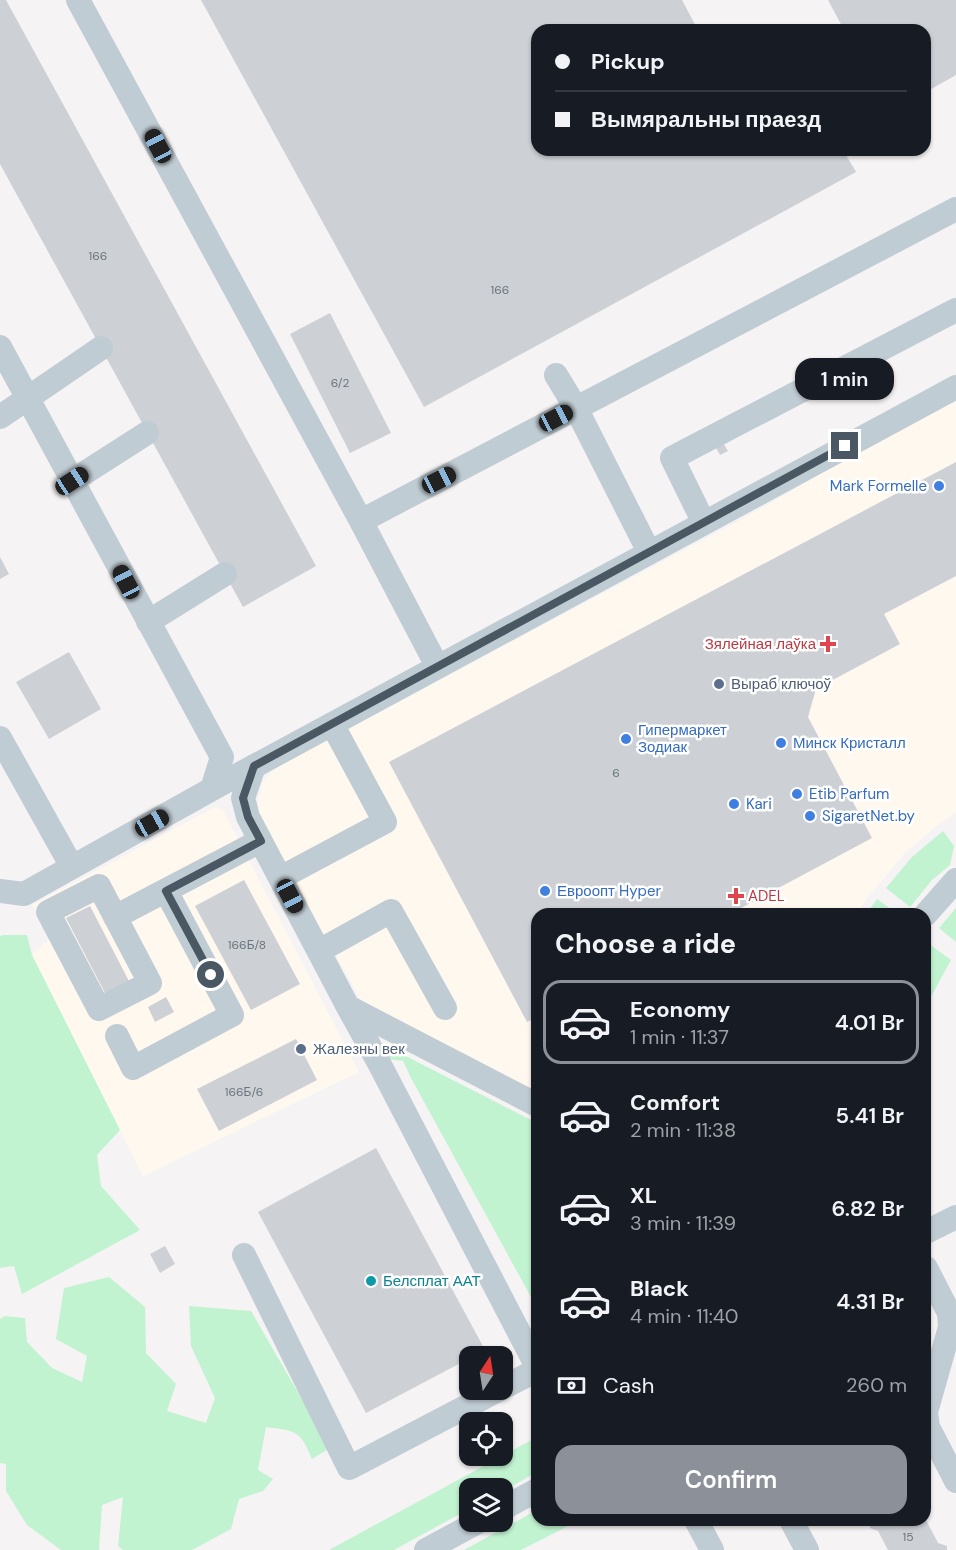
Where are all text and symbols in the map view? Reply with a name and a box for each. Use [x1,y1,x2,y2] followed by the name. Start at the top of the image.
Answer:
[591,47,665,76] text: Pickup
[591,105,821,134] text: Вымяральны праезд
[142,126,174,166] car
[89,248,107,264] house number: 166
[491,282,509,298] house number: 166
[796,359,894,401] callout: 1 min
[821,366,868,392] text: 1 min
[331,375,349,391] house number: 6/2
[536,402,576,434] car
[831,432,858,459] route end
[52,464,92,498] car
[419,464,459,496] car
[830,476,927,496] place label: Mark Formelle
[932,479,946,493] marker: Mark Formelle
[110,562,142,602] car
[705,634,817,654] place label: Зялейная лаўка
[821,637,835,651] marker: Зялейная лаўка
[731,674,832,694] place label: Выраб ключоў
[712,677,726,691] marker: Выраб ключоў
[638,720,727,757] place label: Гипермаркет Зодиак
[619,732,633,746] marker: Гипермаркет Зодиак
[793,733,906,753] place label: Минск Кристалл
[774,736,788,750] marker: Минск Кристалл
[612,765,620,781] house number: 6
[809,784,889,804] place label: Etib Parfum
[790,787,804,801] marker: Etib Parfum
[746,794,772,814] place label: Kari
[727,797,741,811] marker: Kari
[132,806,172,840] car
[822,806,916,826] place label: SigaretNet.by
[803,809,817,823] marker: SigaretNet.by
[274,876,306,916] car
[557,881,661,901] place label: Евроопт Hyper
[538,884,552,898] marker: Евроопт Hyper
[748,886,785,906] place label: ADEL
[729,889,743,903] marker: ADEL
[555,926,736,961] text: Choose a ride
[228,937,266,953] house number: 166Б/8
[197,961,224,988] route start
[558,995,612,1049] icon: car
[630,995,730,1024] text: Economy
[835,1008,904,1037] text: 4.01 Br
[630,1024,729,1050] text: 1 min · 11:37
[313,1039,405,1059] place label: Жалезны век
[294,1042,308,1056] marker: Жалезны век
[225,1084,263,1100] house number: 166Б/6
[558,1088,612,1142] icon: car
[630,1088,720,1117] text: Comfort
[836,1101,904,1130] text: 5.41 Br
[630,1117,736,1143] text: 2 min · 11:38
[558,1181,612,1235] icon: car
[630,1181,657,1210] text: XL
[832,1194,904,1223] text: 6.82 Br
[630,1210,736,1236] text: 3 min · 11:39
[383,1271,481,1291] place label: Белсплат ААТ
[364,1274,378,1288] marker: Белсплат ААТ
[558,1274,612,1328] icon: car
[630,1274,689,1303] text: Black
[836,1287,904,1316] text: 4.31 Br
[630,1303,739,1329] text: 4 min · 11:40
[459,1346,513,1400] north arrow
[459,1346,513,1532] map controls
[555,1369,588,1402] icon: cash
[603,1371,654,1400] text: Cash
[846,1372,907,1398] text: 260 m
[459,1412,513,1466] button: locate
[555,1445,907,1514] button: Confirm
[459,1478,513,1532] button: layers
[902,1529,914,1545] house number: 15

